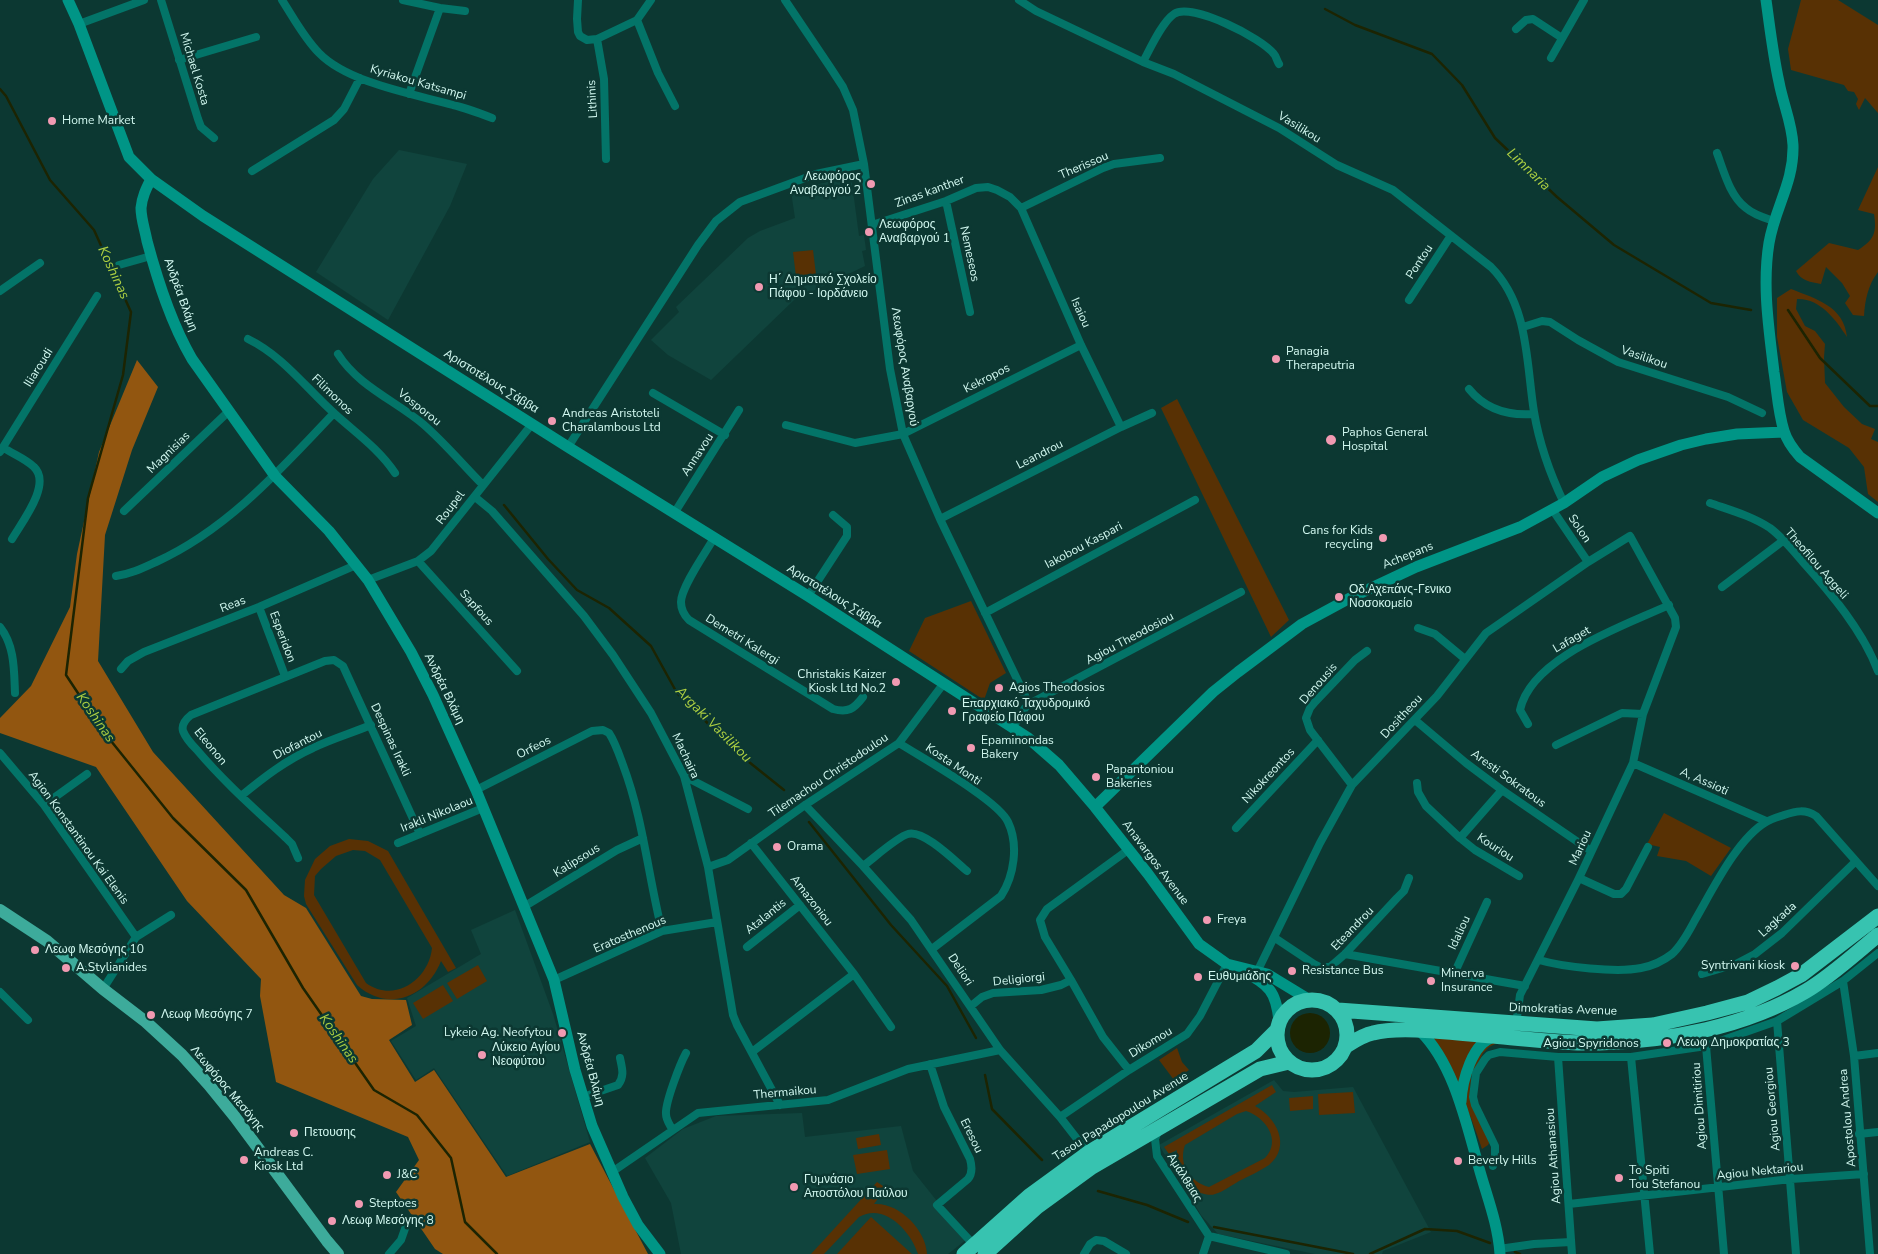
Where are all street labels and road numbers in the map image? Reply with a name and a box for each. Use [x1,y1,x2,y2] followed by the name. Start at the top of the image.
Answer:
[176,31,212,107] street label: Michael Kosta
[368,62,468,104] street label: Kyriakou Katsampi
[585,79,601,119] street label: Lithinis
[1275,109,1323,147] street label: Vasilikou
[1057,149,1111,183] street label: Therissou
[893,173,967,211] street label: Zinas kanther
[956,225,982,283] street label: Nemeseos
[1404,242,1436,282] street label: Pontou
[160,256,200,334] street label: Ανδρέα Βλάμη
[1067,296,1093,330] street label: Isaiou
[887,307,921,427] street label: Λεωφόρος Αναβαργού
[1619,343,1669,373] street label: Vasilikou
[21,346,57,390] street label: Iliaroudi
[441,347,541,417] street label: Αριστοτέλους Σάββα
[961,361,1013,397] street label: Kekropos
[308,372,356,418] street label: Filimonos
[394,387,444,429] street label: Vosporou
[145,429,193,477] street label: Magnisias
[679,431,717,479] street label: Annavou
[1014,437,1066,473] street label: Leandrou
[434,488,468,528] street label: Roupel
[1564,512,1594,546] street label: Solon
[1043,520,1125,572] street label: Iakobou Kaspari
[1781,526,1851,602] street label: Theofilou Aggeli
[1381,539,1435,573] street label: Achepans
[784,562,884,632] street label: Αριστοτέλους Σάββα
[456,587,496,629] street label: Sapfous
[218,594,248,616] street label: Reas
[266,609,298,665] street label: Esperidon
[1083,610,1177,668] street label: Agiou Theodosiou
[703,612,781,668] street label: Demetri Kalergi
[1551,624,1593,656] street label: Lafaget
[421,651,467,727] street label: Ανδρέα Βλάμη
[1297,660,1341,708] street label: Denousis
[1378,692,1426,742] street label: Dositheou
[367,701,413,779] street label: Despinas Irakli
[190,726,230,768] street label: Eleonon
[271,727,325,763] street label: Diofantou
[668,731,702,781] street label: Machaira
[766,731,892,821] street label: Tilemachou Christodoulou
[514,733,554,763] street label: Orfeos
[922,741,984,789] street label: Kosta Monti
[1240,745,1298,807] street label: Nikokreontos
[1468,747,1548,811] street label: Aresti Sokratous
[1678,765,1730,799] street label: A, Assioti
[25,769,131,907] street label: Agion Konstantinou Kai Elenis
[399,794,475,836] street label: Irakli Nikolaou
[1119,818,1191,908] street label: Anavargos Avenue
[1567,828,1595,868] street label: Mariou
[1474,831,1516,865] street label: Kouriou
[551,841,603,881] street label: Kalipsous
[787,873,835,929] street label: Amazoniou
[743,896,789,938] street label: Atalantis
[1756,899,1800,941] street label: Lagkada
[1329,904,1377,954] street label: Eteandrou
[592,913,668,957] street label: Eratosthenous
[1446,914,1474,952] street label: Idaliou
[944,951,976,989] street label: Deliori
[992,970,1046,990] street label: Deligiorgi
[1509,1001,1617,1019] street label: Dimokratias Avenue
[1127,1024,1175,1062] street label: Dikomou
[573,1030,607,1108] street label: Ανδρέα Βλάμη
[1543,1037,1639,1051] street label: Agiou Spyridonos
[187,1043,267,1135] street label: Λεωφόρος Μεσόγης
[1690,1062,1710,1150] street label: Agiou Dimitiriou
[1762,1066,1784,1152] street label: Agiou Georgiou
[1837,1068,1859,1168] street label: Apostolou Andrea
[1051,1069,1191,1165] street label: Tasou Papadopoulou Avenue
[753,1083,817,1103] street label: Thermaikou
[1543,1108,1565,1204] street label: Agiou Athanasiou
[956,1116,986,1156] street label: Eresou
[1163,1151,1205,1205] street label: Αμάλθειας
[1716,1160,1804,1184] street label: Agiou Nektariou

